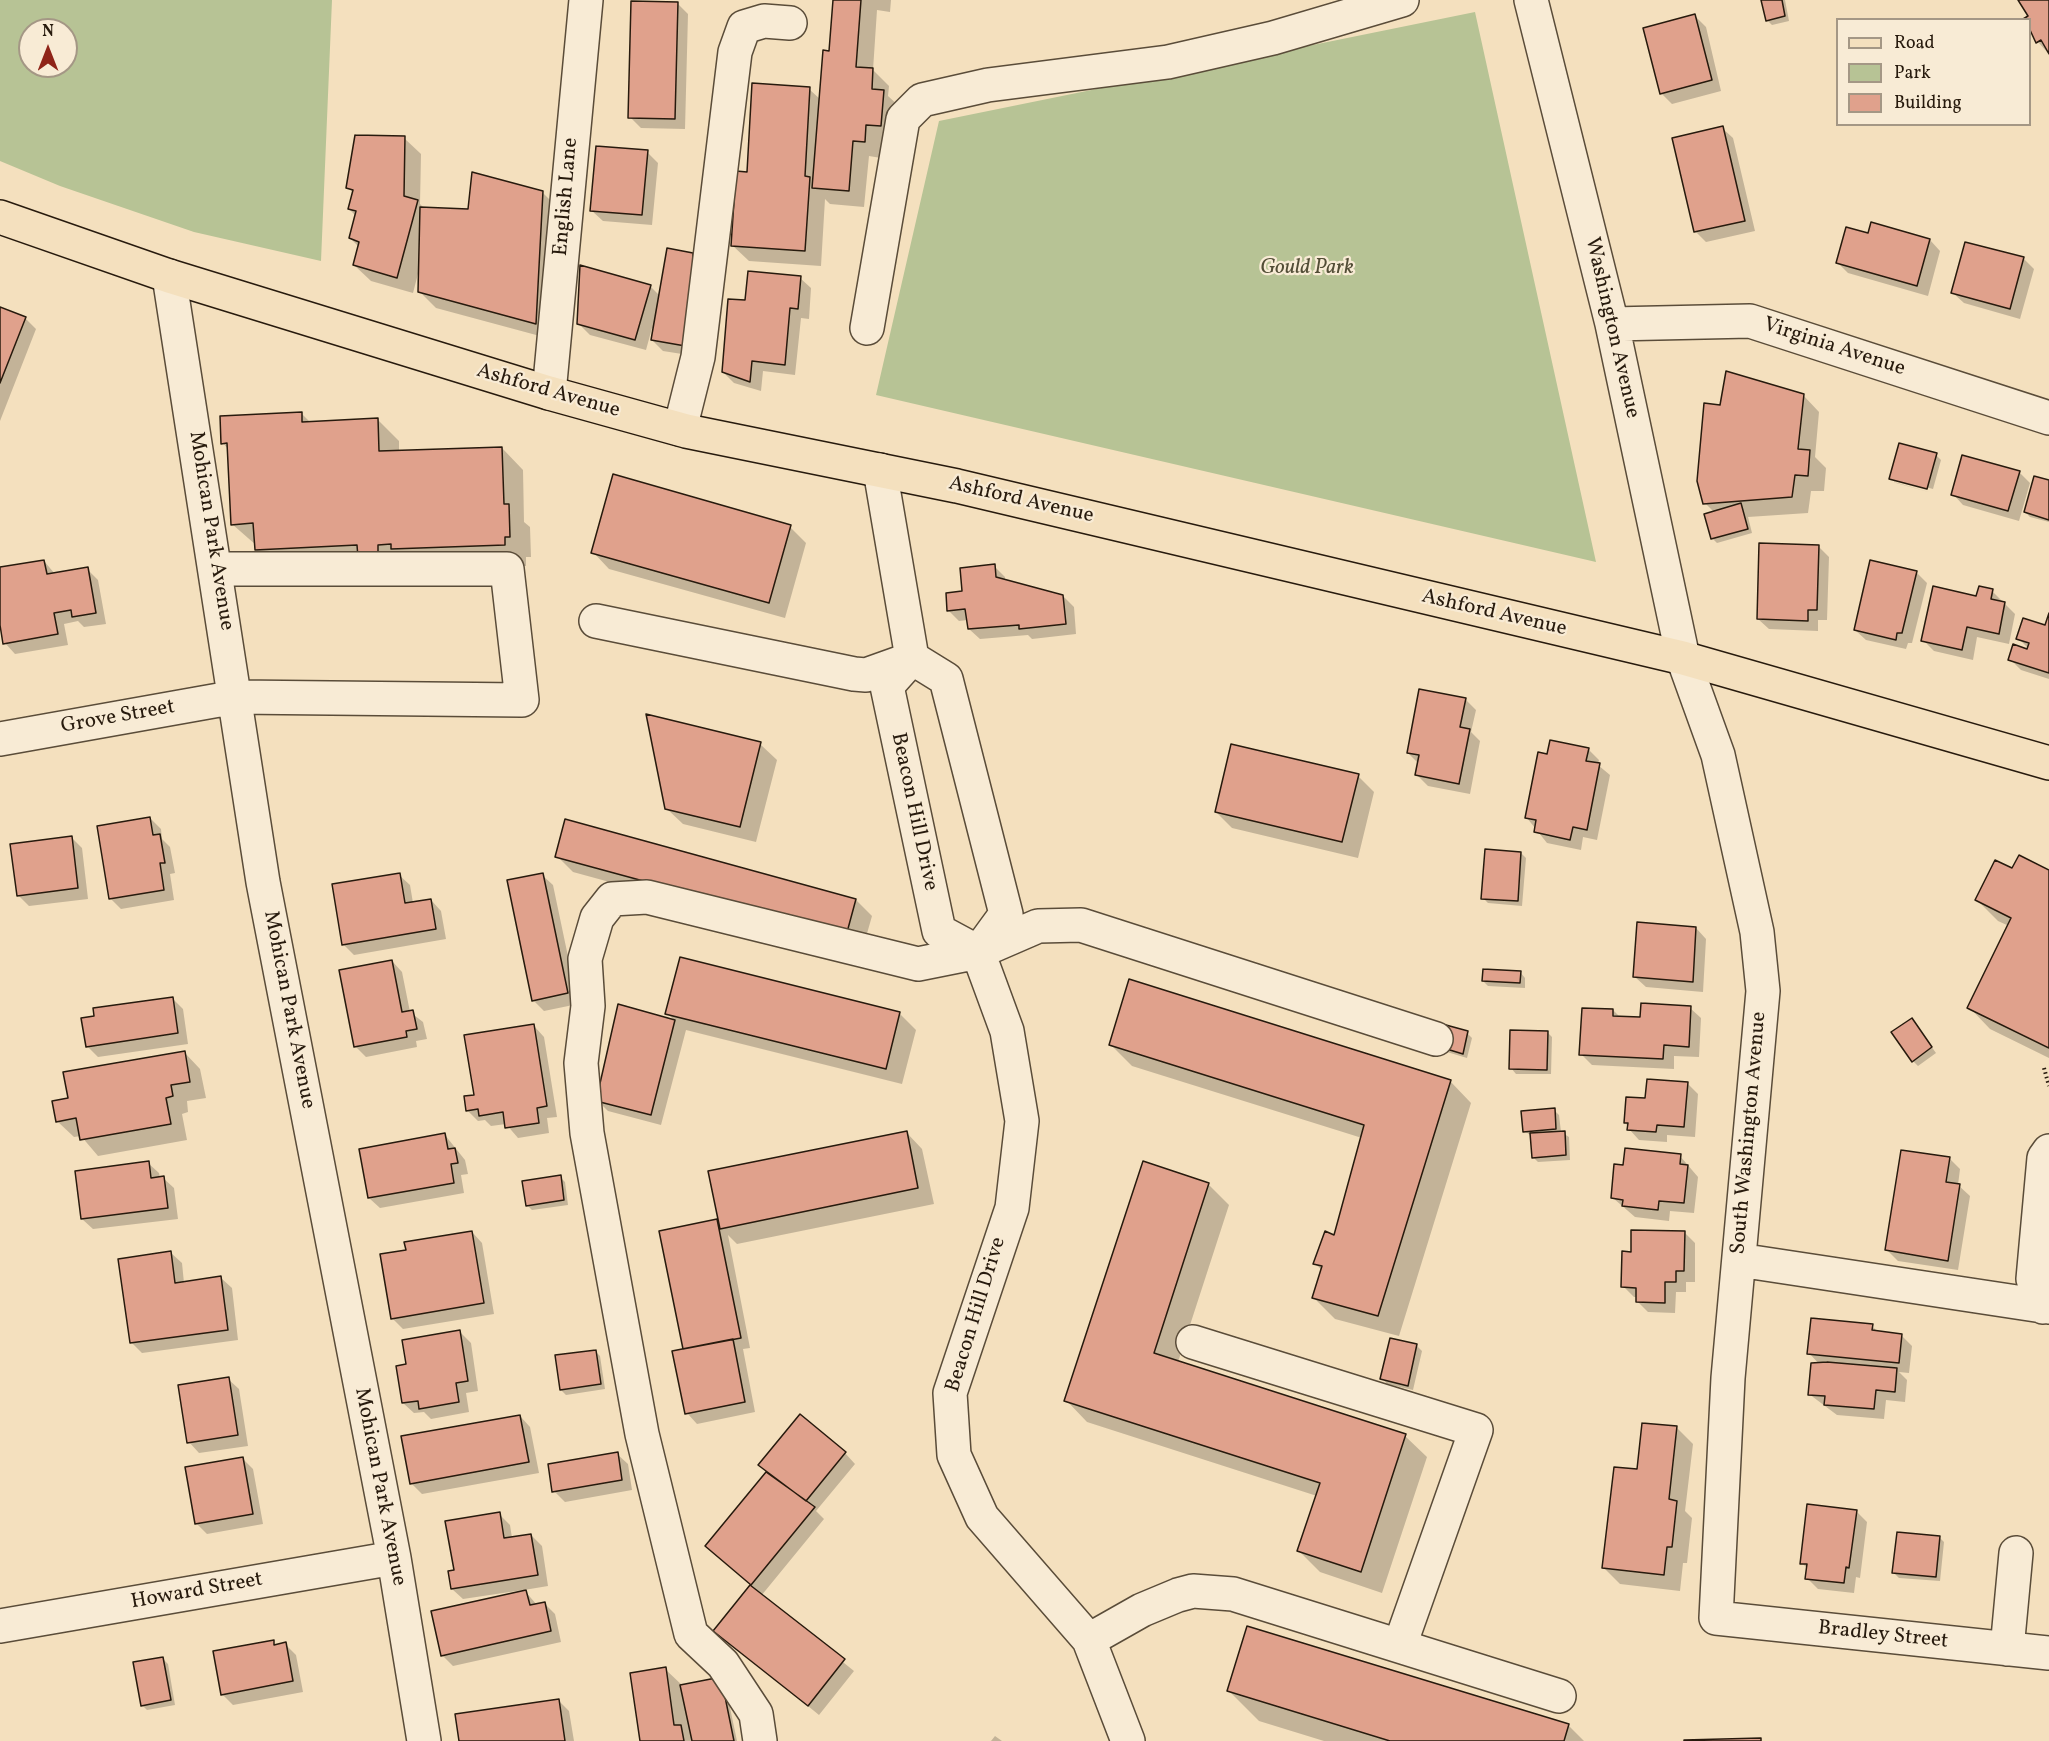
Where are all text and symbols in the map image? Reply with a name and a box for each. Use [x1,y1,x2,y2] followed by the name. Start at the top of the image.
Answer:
[18,18,78,78] north arrow
[1836,18,2031,126] legend
[42,21,54,43] text: N
[1894,31,1935,56] text: Road
[1894,61,1931,86] text: Park
[1894,91,1962,116] text: Building
[549,137,585,257] street label: English Lane
[1578,235,1644,421] street label: Washington Avenue
[1260,256,1354,282] park label: Gould Park
[1760,313,1908,383] street label: Virginia Avenue
[473,359,623,425] street label: Ashford Avenue
[182,430,238,632] street label: Mohican Park Avenue
[946,472,1096,530] street label: Ashford Avenue
[1419,585,1569,643] street label: Ashford Avenue
[59,696,177,740] street label: Grove Street
[884,731,942,893] street label: Beacon Hill Drive
[256,909,320,1111] street label: Mohican Park Avenue
[1727,1011,1773,1255] street label: South Washington Avenue
[941,1234,1013,1396] street label: Beacon Hill Drive
[347,1386,411,1588] street label: Mohican Park Avenue
[129,1568,265,1616] street label: Howard Street
[1817,1617,1949,1655] street label: Bradley Street

